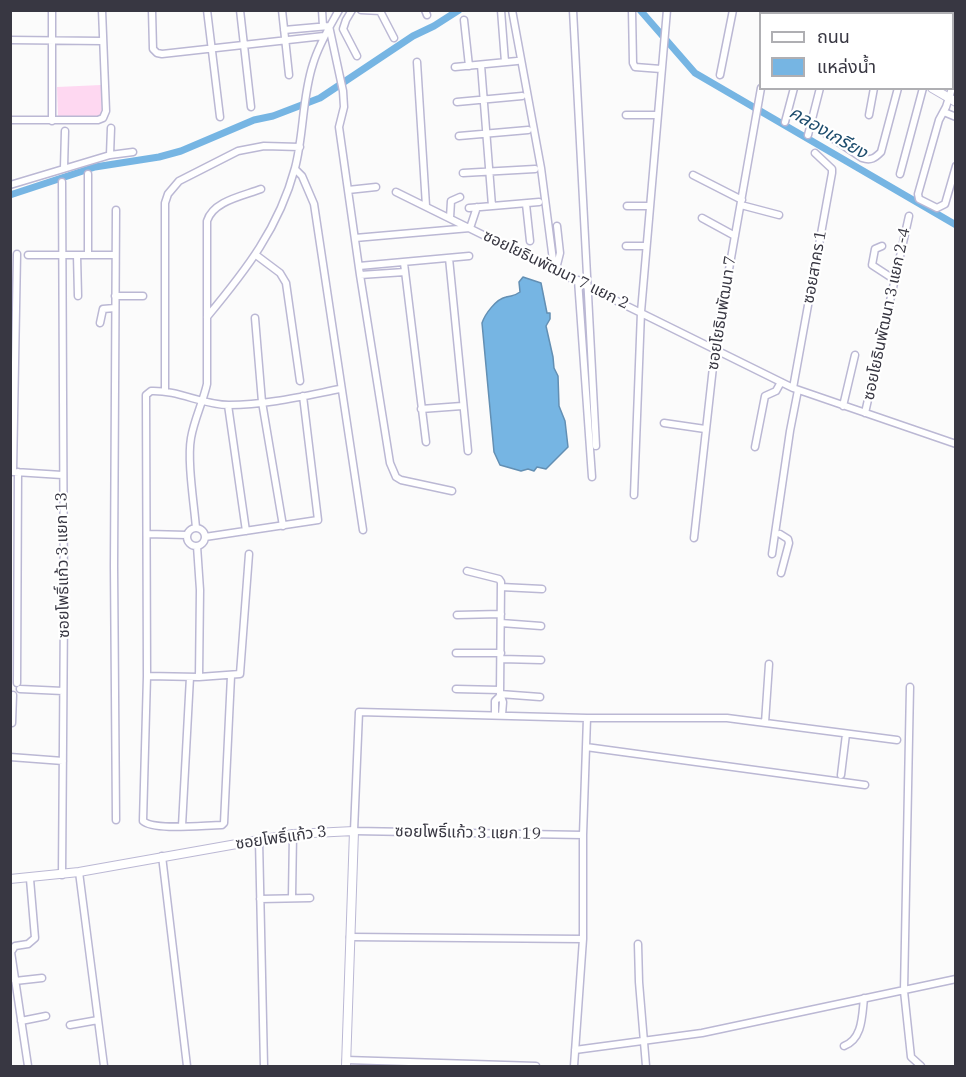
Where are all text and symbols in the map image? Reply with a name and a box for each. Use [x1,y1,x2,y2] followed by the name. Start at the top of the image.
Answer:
[759,12,954,90] legend
[817,25,850,48] text: ถนน
[817,55,876,78] text: แหล่งน้ำ
[785,102,871,164] water label: คลองเกรียง
[480,226,632,314] street label: ซอยโยธินพัฒนา 7 แยก 2
[859,226,915,402] street label: ซอยโยธินพัฒนา 3 แยก 2-4
[799,229,831,305] street label: ซอยสาคร 1
[704,255,740,371] street label: ซอยโยธินพัฒนา 7
[52,492,74,638] street label: ซอยโพธิ์แก้ว 3 แยก 13
[234,822,328,854] street label: ซอยโพธิ์แก้ว 3
[395,822,541,844] street label: ซอยโพธิ์แก้ว 3 แยก 19

